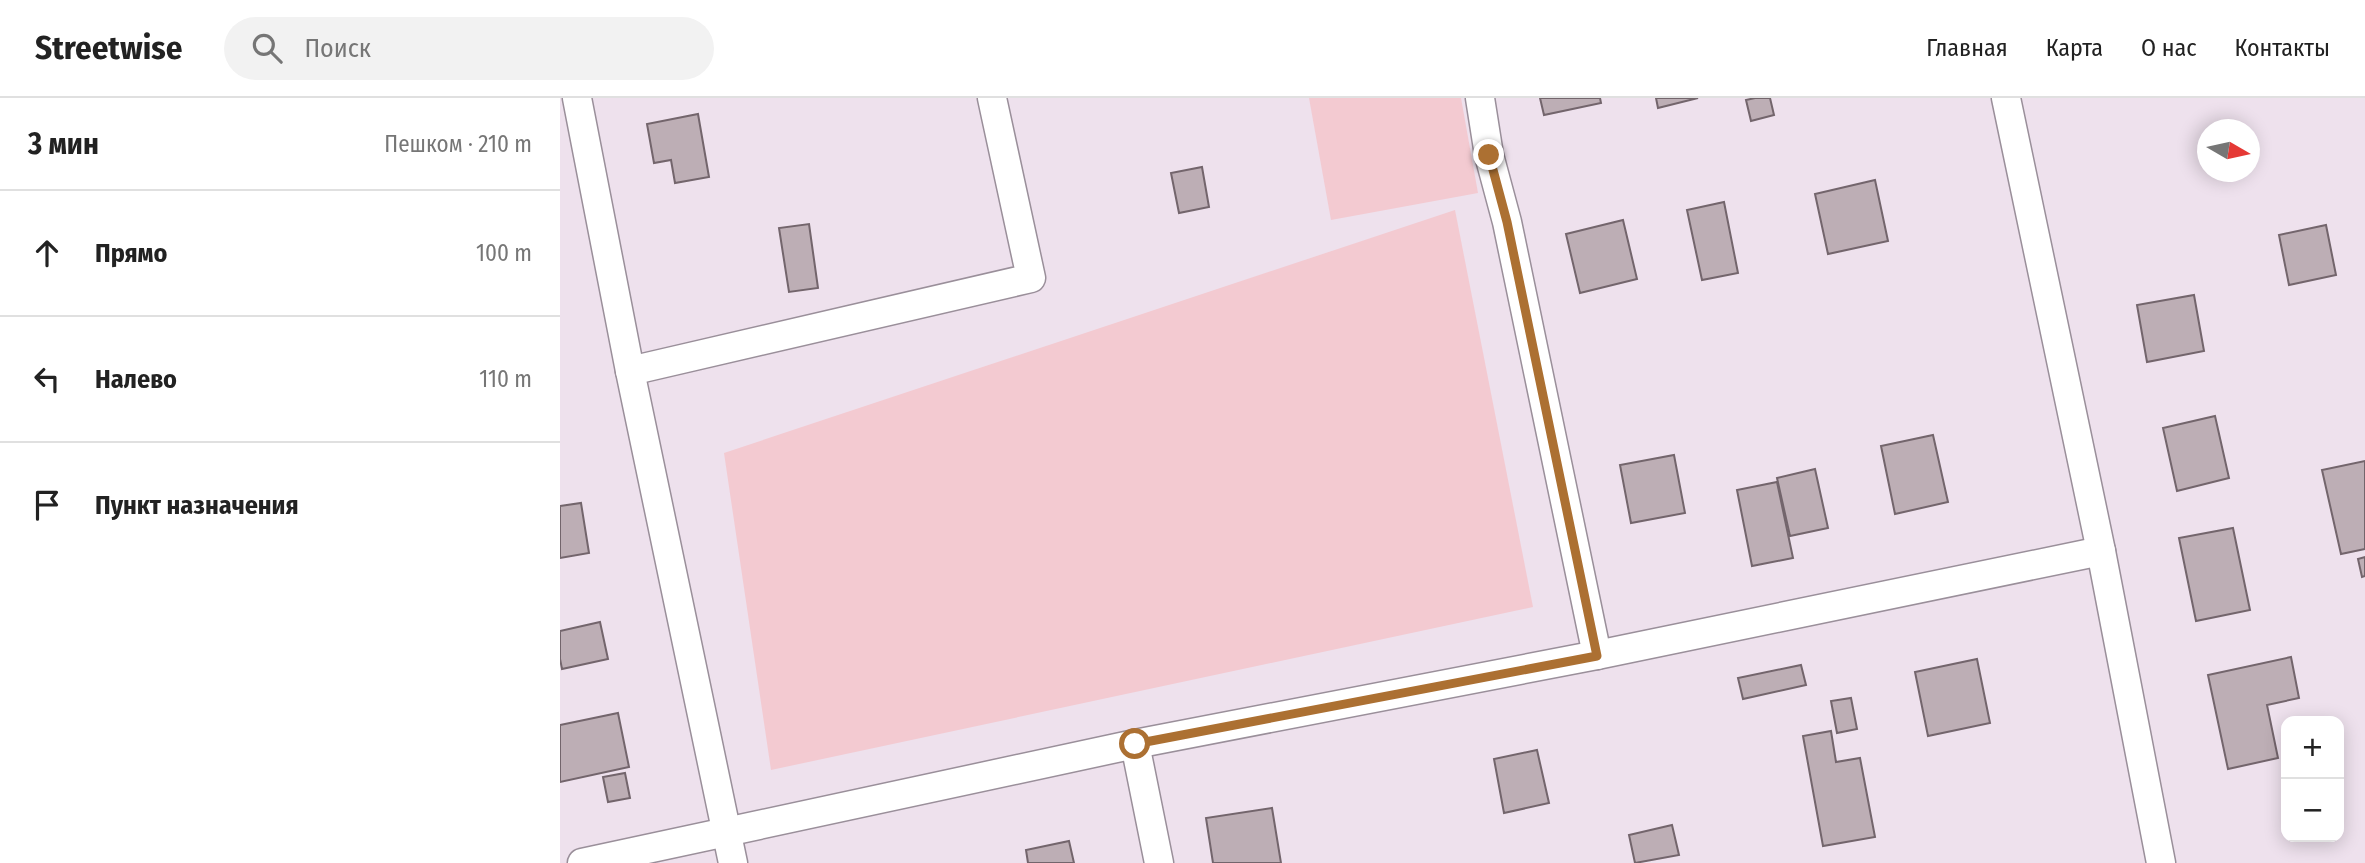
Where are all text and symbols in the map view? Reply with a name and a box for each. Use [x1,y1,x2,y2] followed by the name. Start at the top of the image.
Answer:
[224,17,714,80] search box
[35,28,182,68] text: Streetwise
[248,29,286,67] icon: search
[304,33,371,64] text: Поиск
[1926,34,2008,62] text: Главная
[2046,34,2103,62] text: Карта
[2141,34,2196,62] text: О нас
[2234,34,2330,62] text: Контакты
[2197,119,2260,182] north arrow
[28,126,99,162] text: 3 мин
[384,130,532,158] text: Пешком · 210 m
[1473,139,1504,170] route end
[28,234,66,272] icon: ahead
[95,238,167,269] text: Прямо
[476,239,532,267] text: 100 m
[28,360,66,398] icon: left
[95,364,177,395] text: Налево
[479,365,532,393] text: 110 m
[28,486,66,524] icon: arrive
[95,490,299,521] text: Пункт назначения
[2281,716,2344,842] map controls
[2281,716,2344,779] button: +
[1119,728,1150,759] route start
[2281,779,2344,842] button: −

